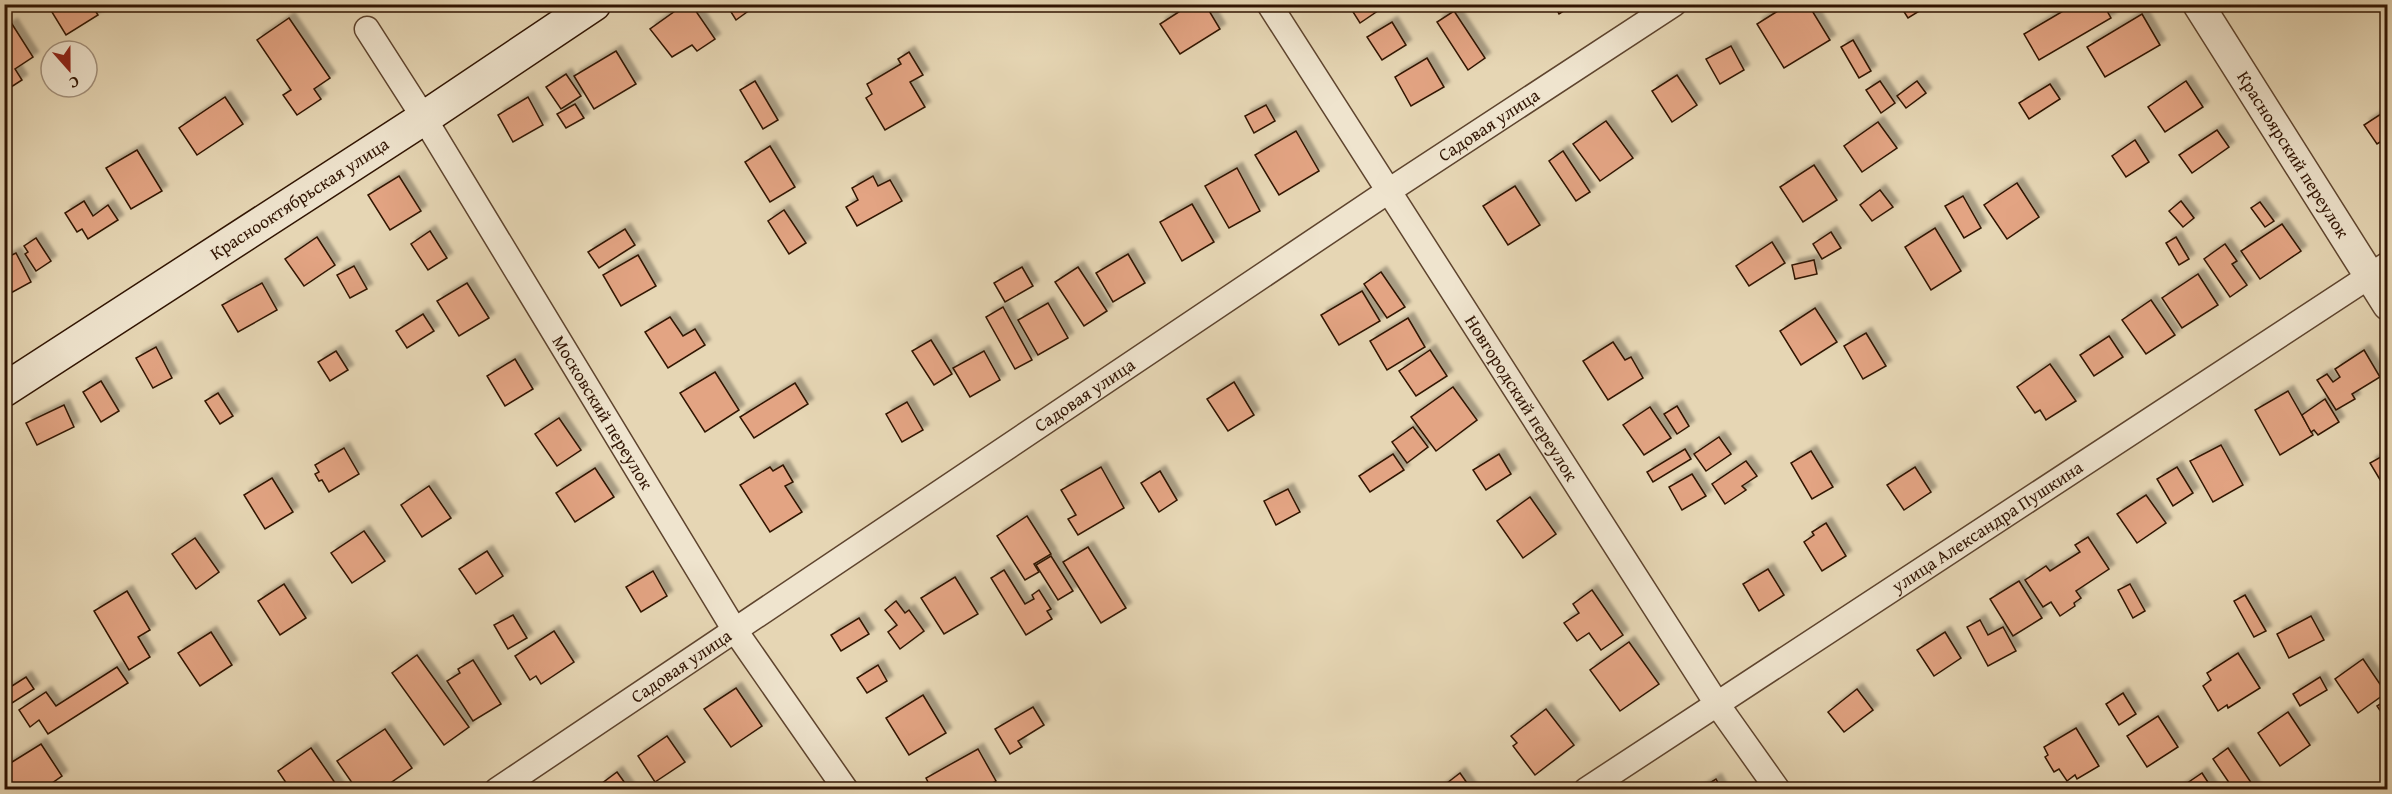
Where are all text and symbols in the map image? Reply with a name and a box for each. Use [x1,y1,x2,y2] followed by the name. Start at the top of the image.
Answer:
[39,39,99,99] north arrow
[2230,65,2357,244] street label: Красноярский переулок
[66,70,83,96] text: С
[1432,81,1545,168] street label: Садовая улица
[204,130,394,266] street label: Краснооктябрьская улица
[1458,309,1585,487] street label: Новгородский переулок
[546,330,660,495] street label: Московский переулок
[1029,351,1141,438] street label: Садовая улица
[1885,453,2088,600] street label: улица Александра Пушкина
[625,622,737,709] street label: Садовая улица

